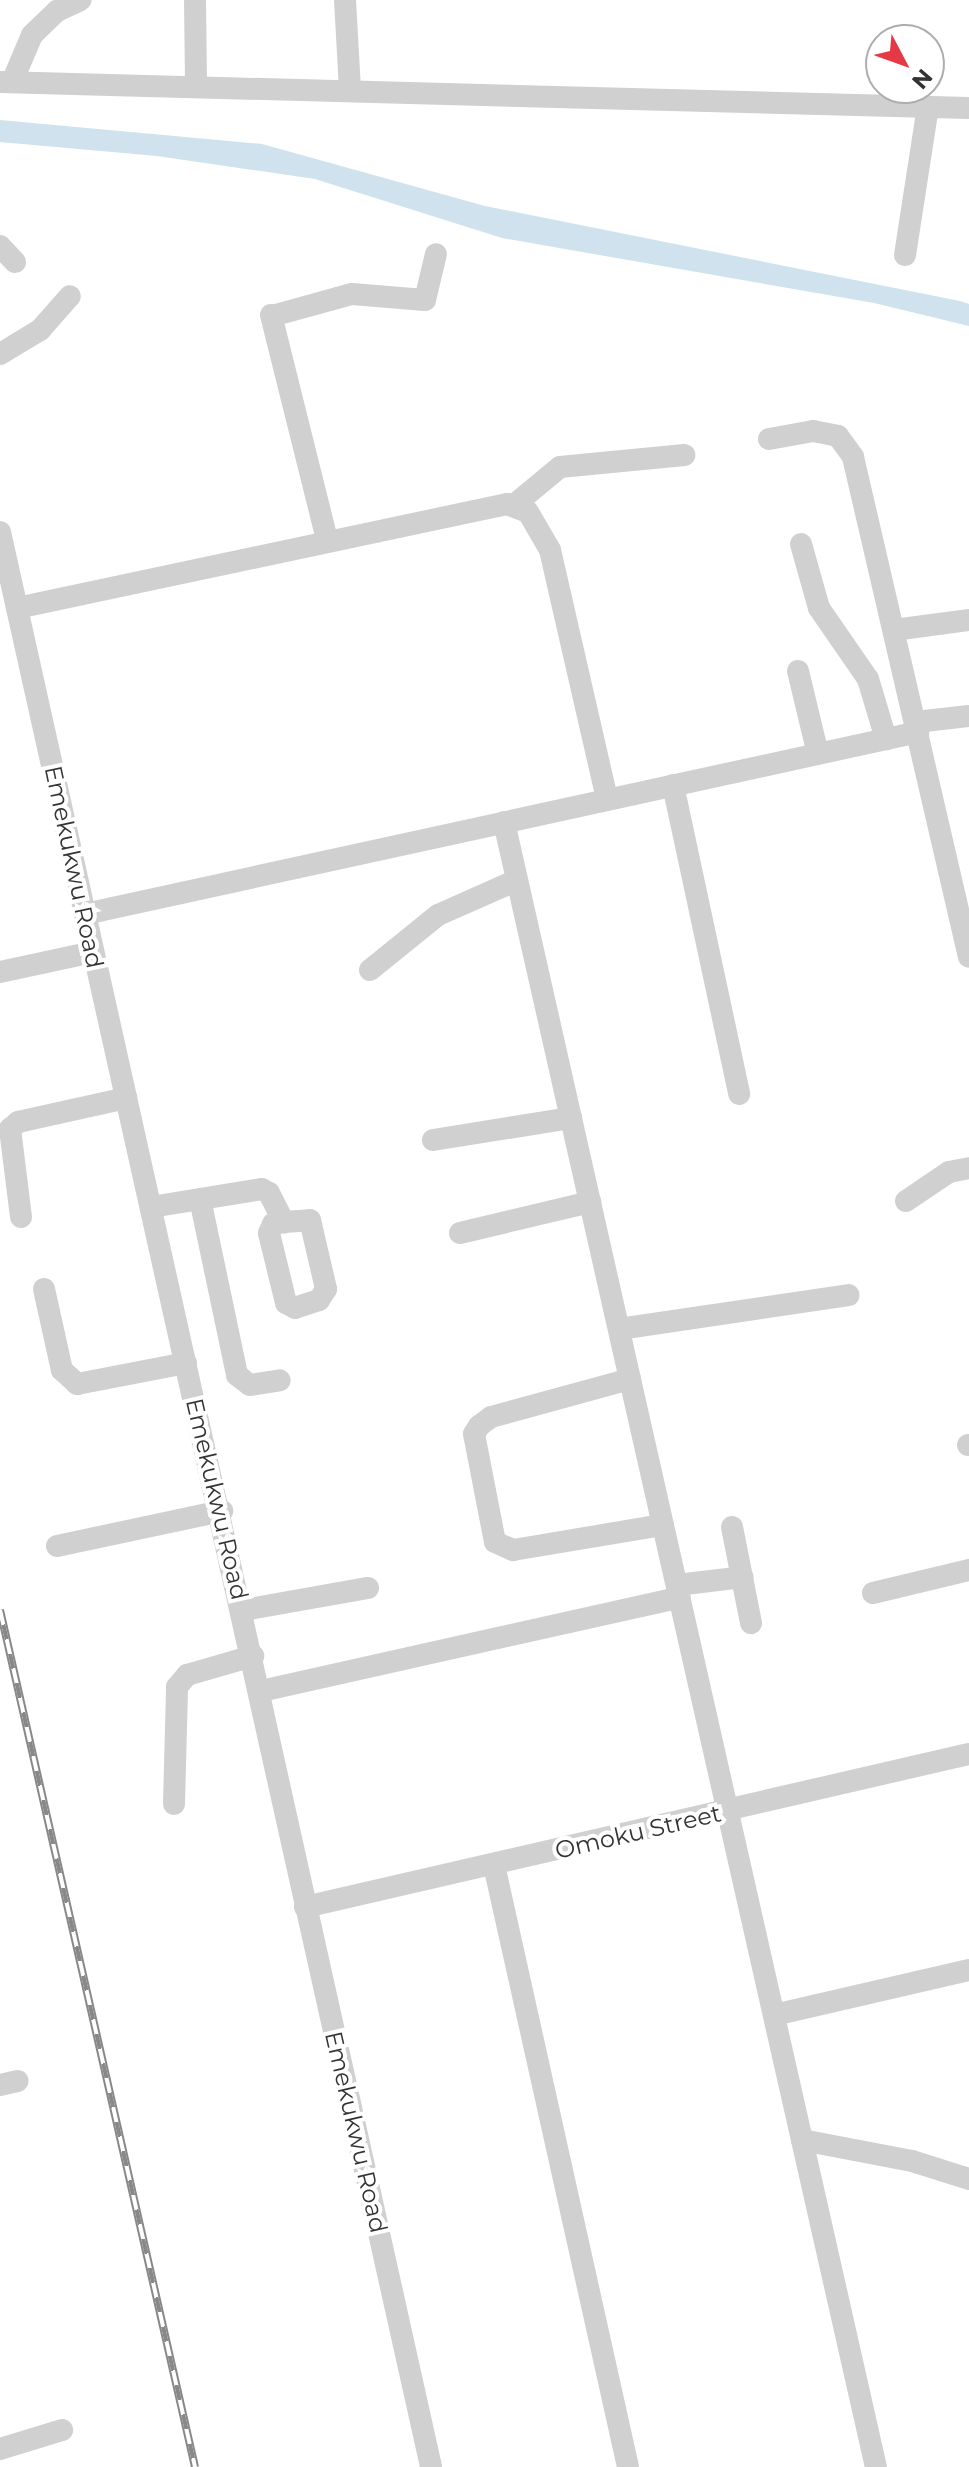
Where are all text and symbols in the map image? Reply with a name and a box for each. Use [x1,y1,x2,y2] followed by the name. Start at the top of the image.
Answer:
[865,24,945,104] north arrow
[906,63,938,94] text: N
[38,763,110,971] street label: Emekukwu Road
[180,1395,254,1603] street label: Emekukwu Road
[552,1799,724,1865] street label: Omoku Street
[319,2028,393,2236] street label: Emekukwu Road

